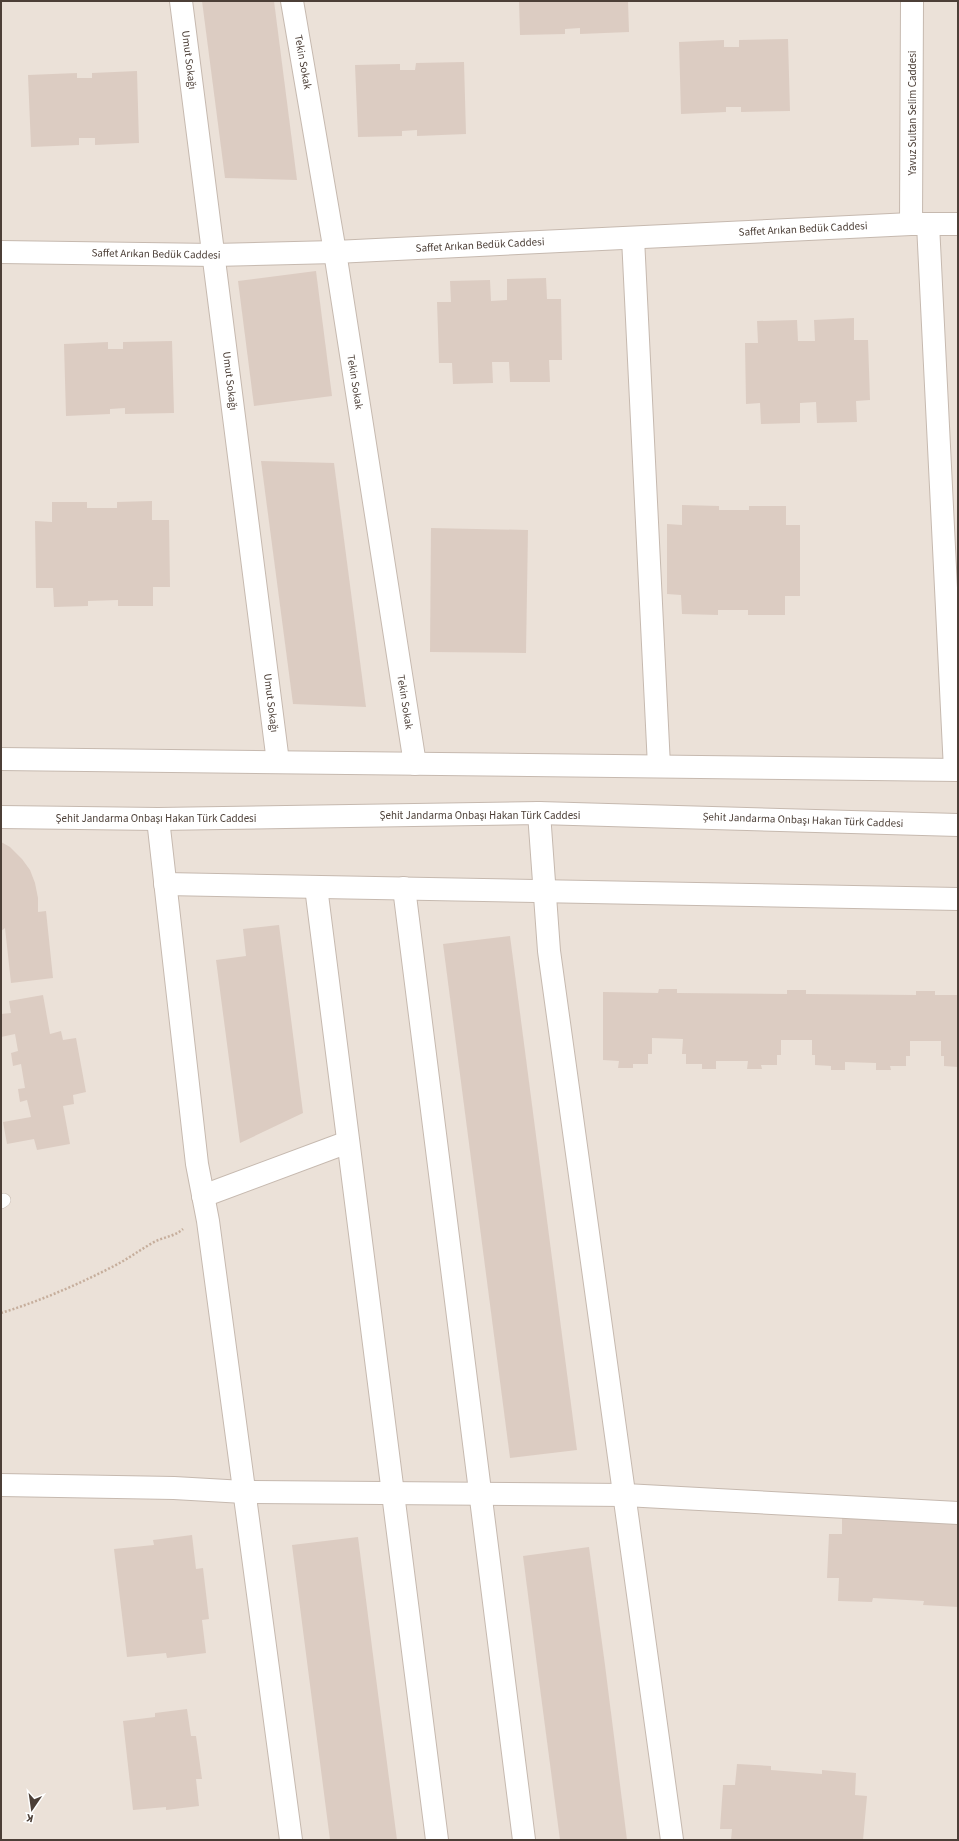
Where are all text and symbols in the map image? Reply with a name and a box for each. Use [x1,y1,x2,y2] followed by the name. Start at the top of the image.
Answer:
[178,30,200,90] street label: Umut Sokağı
[291,34,315,91] street label: Tekin Sokak
[905,51,920,176] street label: Yavuz Sultan Selim Caddesi
[738,218,868,240] street label: Saffet Arıkan Bedük Caddesi
[415,234,545,256] street label: Saffet Arıkan Bedük Caddesi
[91,245,221,263] street label: Saffet Arıkan Bedük Caddesi
[219,351,241,411] street label: Umut Sokağı
[343,354,367,411] street label: Tekin Sokak
[260,673,282,733] street label: Umut Sokağı
[393,674,417,731] street label: Tekin Sokak
[380,808,580,823] street label: Şehit Jandarma Onbaşı Hakan Türk Caddesi
[702,809,904,831] street label: Şehit Jandarma Onbaşı Hakan Türk Caddesi
[56,811,256,826] street label: Şehit Jandarma Onbaşı Hakan Türk Caddesi
[12,1789,52,1829] north arrow
[25,1810,35,1826] text: K

